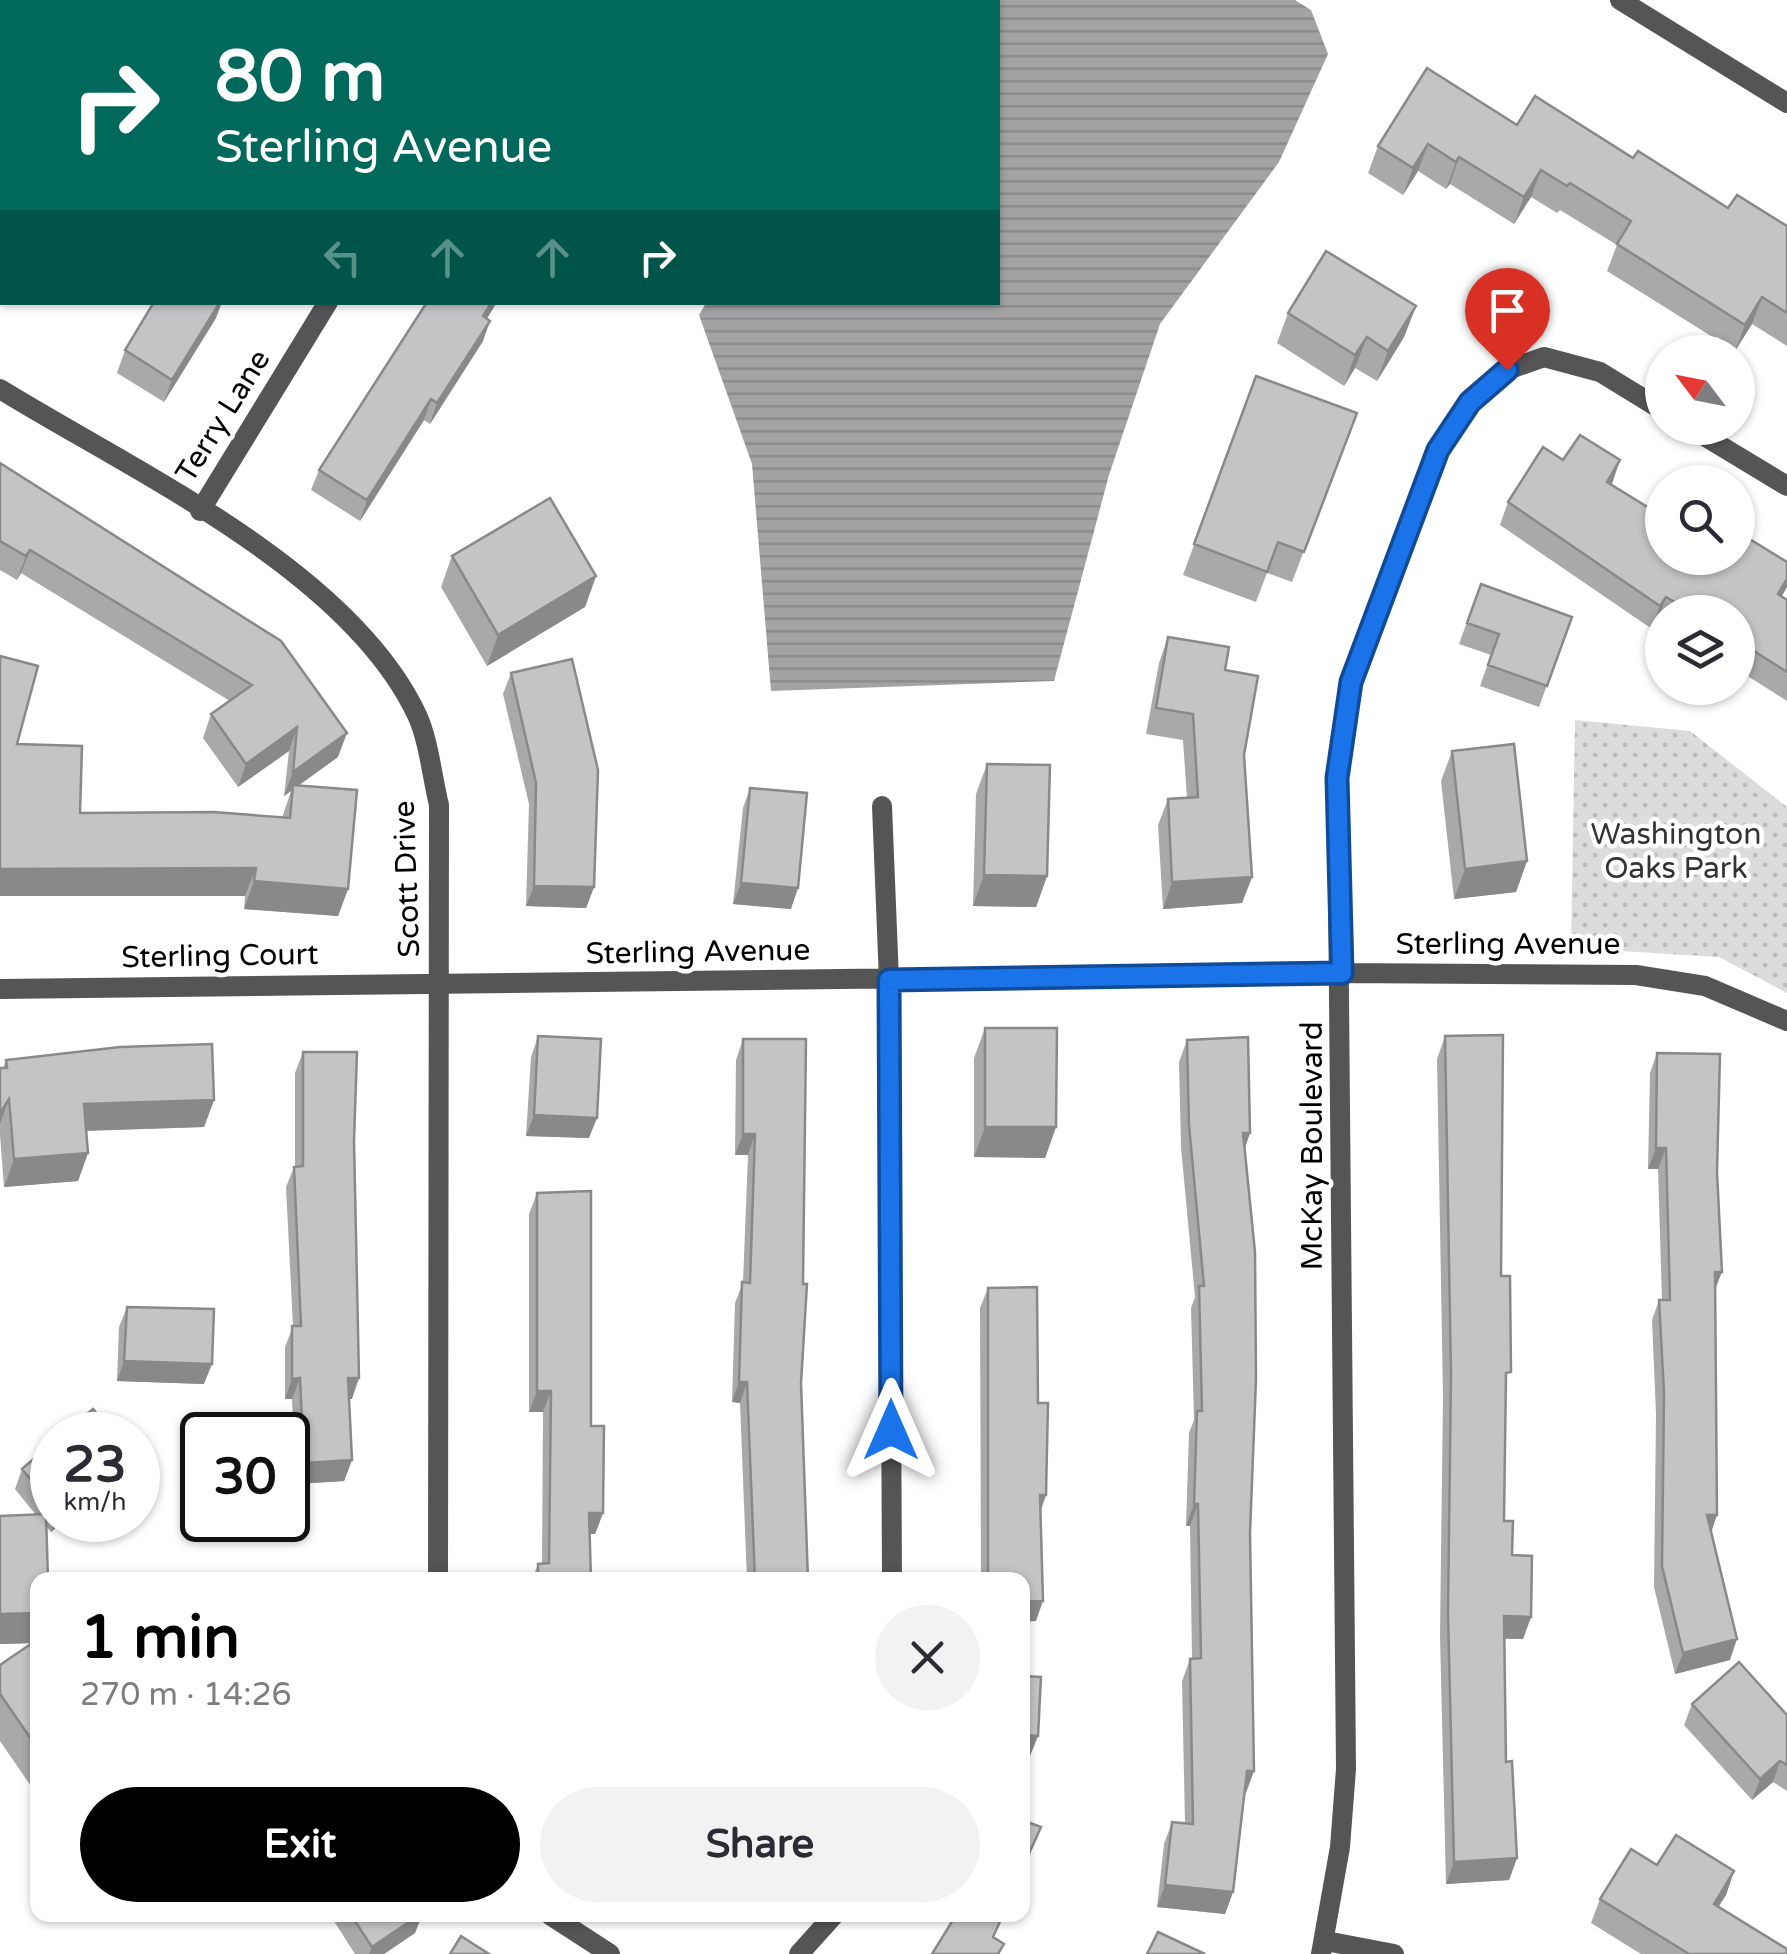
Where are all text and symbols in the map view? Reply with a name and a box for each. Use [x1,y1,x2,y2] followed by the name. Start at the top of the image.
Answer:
[215,36,385,120] text: 80 m
[50,40,180,170] icon: right
[215,121,552,175] text: Sterling Avenue
[315,230,370,285] icon: left
[420,230,475,285] icon: ahead
[525,230,580,285] icon: ahead
[630,230,685,285] icon: right
[1465,268,1550,371] pin
[1480,283,1535,338] icon: arrive
[1645,335,1755,445] north arrow
[1645,335,1755,705] map controls
[168,343,278,489] street label: Terry Lane
[1645,465,1755,575] button: search
[1645,595,1755,705] button: layers
[386,800,428,958] street label: Scott Drive
[1590,816,1762,887] park label: Washington Oaks Park
[1396,926,1620,963] street label: Sterling Avenue
[585,932,811,972] street label: Sterling Avenue
[121,936,319,976] street label: Sterling Court
[1294,1021,1331,1271] street label: McKay Boulevard
[839,1378,943,1482] position arrow
[180,1412,310,1542] speed limit sign: 30
[64,1435,126,1495] text: 23
[64,1487,126,1517] text: km/h
[80,1602,240,1674] text: 1 min
[875,1605,980,1710] button: close
[80,1676,292,1714] text: 270 m · 14:26
[80,1787,520,1902] button: Exit
[540,1787,980,1902] button: Share

